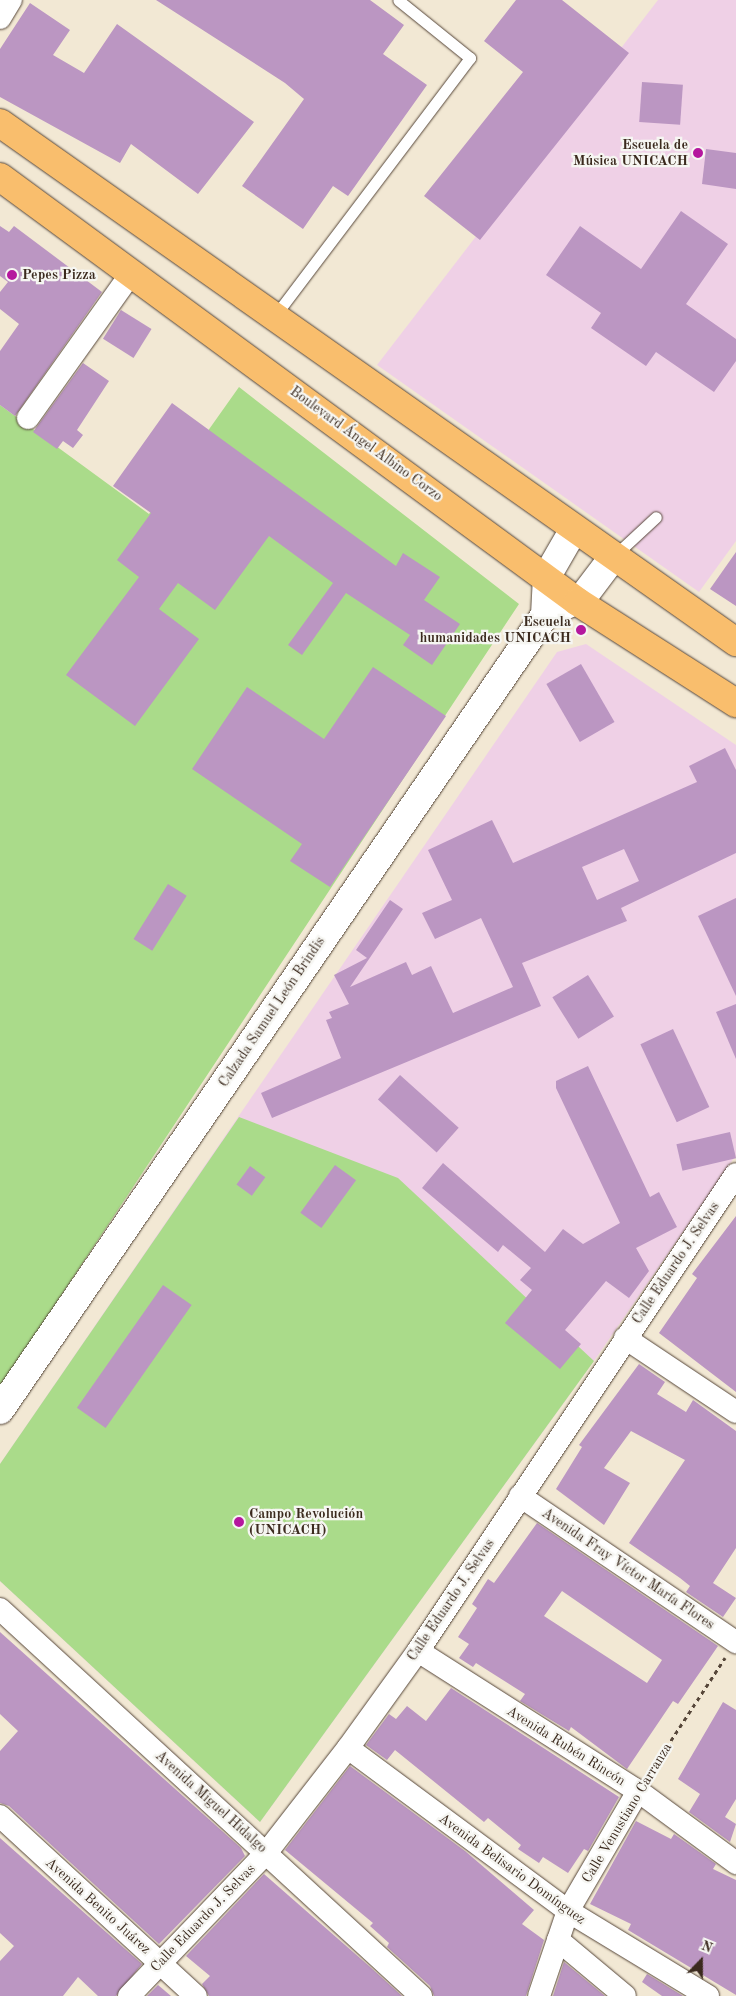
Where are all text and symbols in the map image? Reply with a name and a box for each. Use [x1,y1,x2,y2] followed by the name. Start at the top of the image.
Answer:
[573,137,688,170] place label: Escuela de Música UNICACH
[692,147,704,159] marker: Escuela de Música UNICACH
[22,267,96,283] place label: Pepes Pizza
[6,269,18,281] marker: Pepes Pizza
[287,383,445,505] street label: Boulevard Ángel Albino Corzo
[419,614,571,646] place label: Escuela humanidades UNICACH
[575,624,587,636] marker: Escuela humanidades UNICACH
[215,934,329,1090] street label: Calzada Samuel León Brindis
[629,1199,723,1327] street label: Calle Eduardo J. Selvas
[538,1505,718,1633] street label: Avenida Fray Víctor María Flores
[249,1506,363,1538] place label: Campo Revolución (UNICACH)
[233,1516,245,1528] marker: Campo Revolución (UNICACH)
[404,1536,498,1664] street label: Calle Eduardo J. Selvas
[503,1703,629,1789] street label: Avenida Rubén Rincón
[578,1740,676,1886] street label: Calle Venustiano Carranza
[152,1747,270,1857] street label: Avenida Miguel Hidalgo
[435,1810,589,1928] street label: Avenida Belisario Domínguez
[42,1854,154,1958] street label: Avenida Benito Juárez
[147,1860,259,1976] street label: Calle Eduardo J. Selvas
[676,1936,726,1986] north arrow
[699,1939,714,1956] text: N

